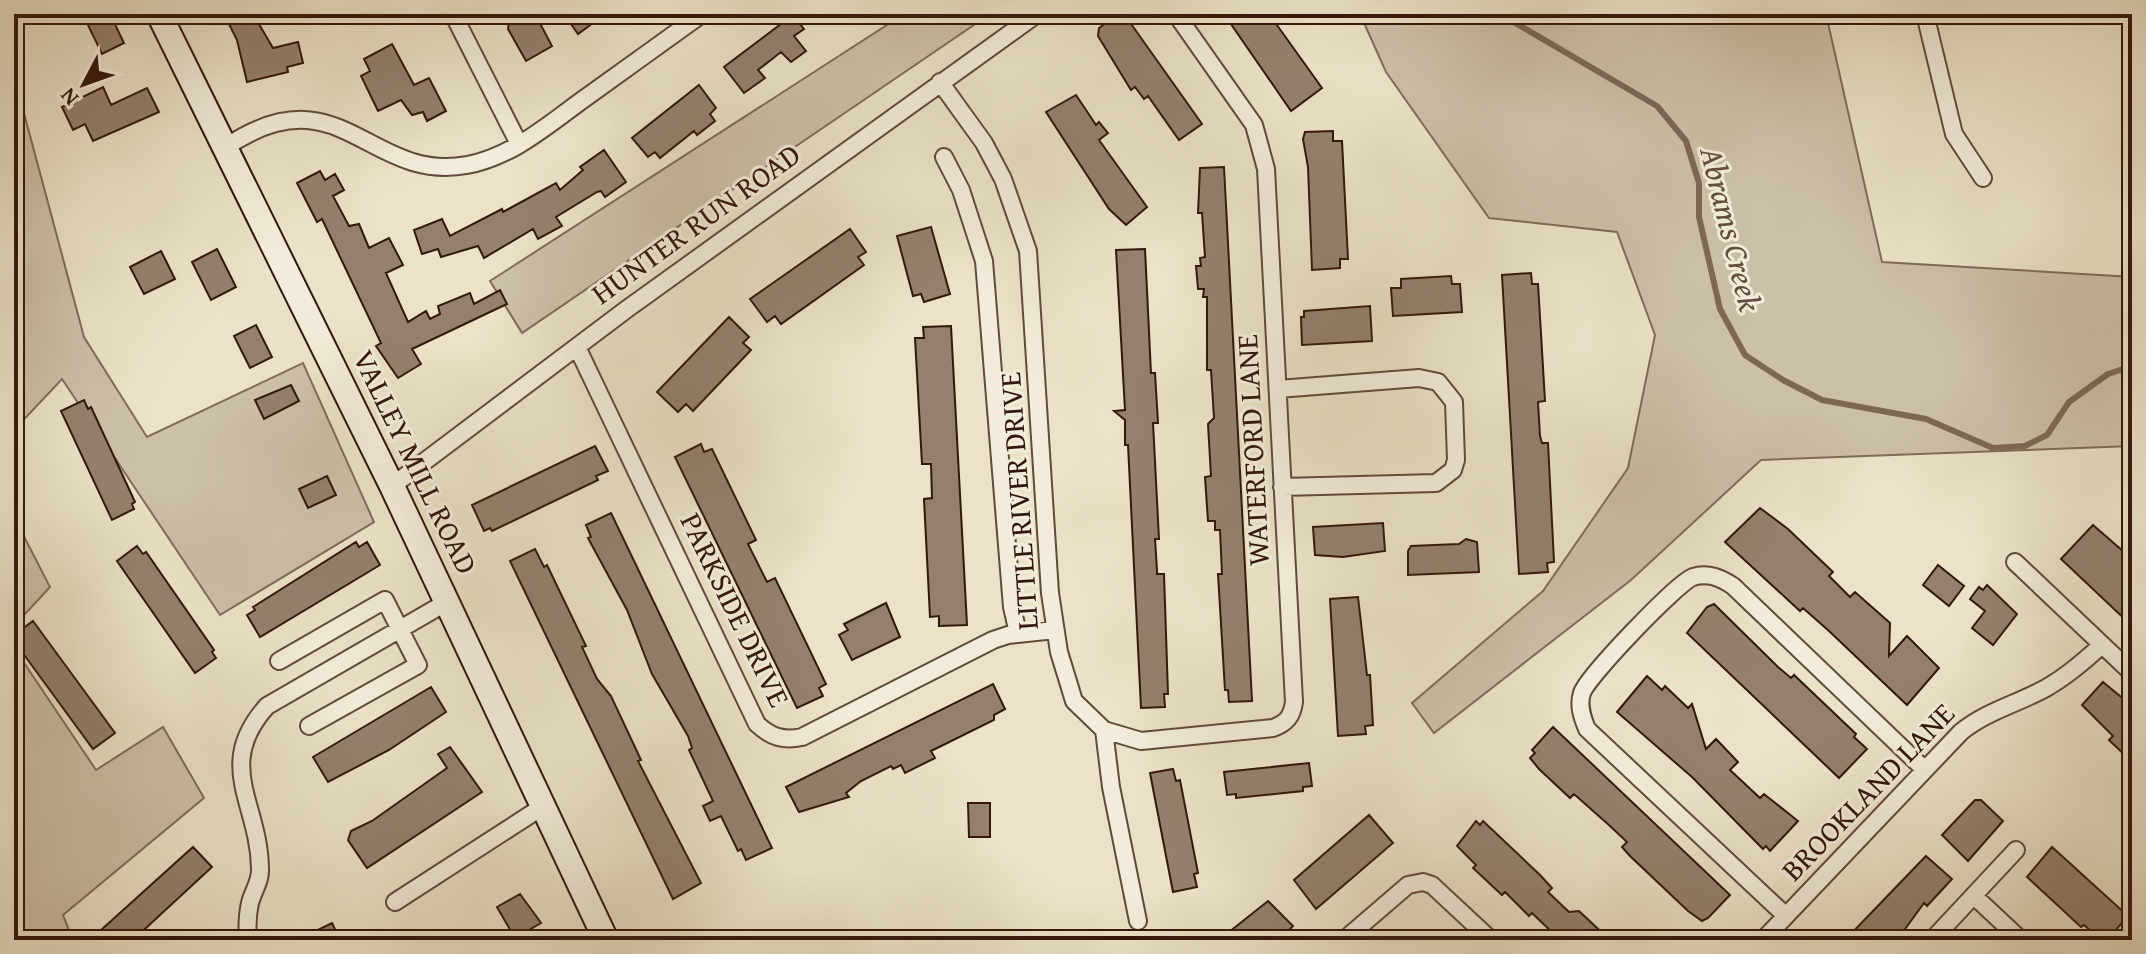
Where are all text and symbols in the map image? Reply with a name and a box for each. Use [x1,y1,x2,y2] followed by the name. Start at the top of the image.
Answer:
[44,44,124,124] north arrow
[52,81,86,113] text: N
[582,132,809,314] street label: HUNTER RUN ROAD
[1688,141,1775,316] water label: Abrams Creek
[1224,333,1280,567] street label: WATERFORD LANE
[343,342,489,581] street label: VALLEY MILL ROAD
[987,371,1049,632] street label: LITTLE RIVER DRIVE
[670,505,802,714] street label: PARKSIDE DRIVE
[1770,692,1964,891] street label: BROOKLAND LANE

